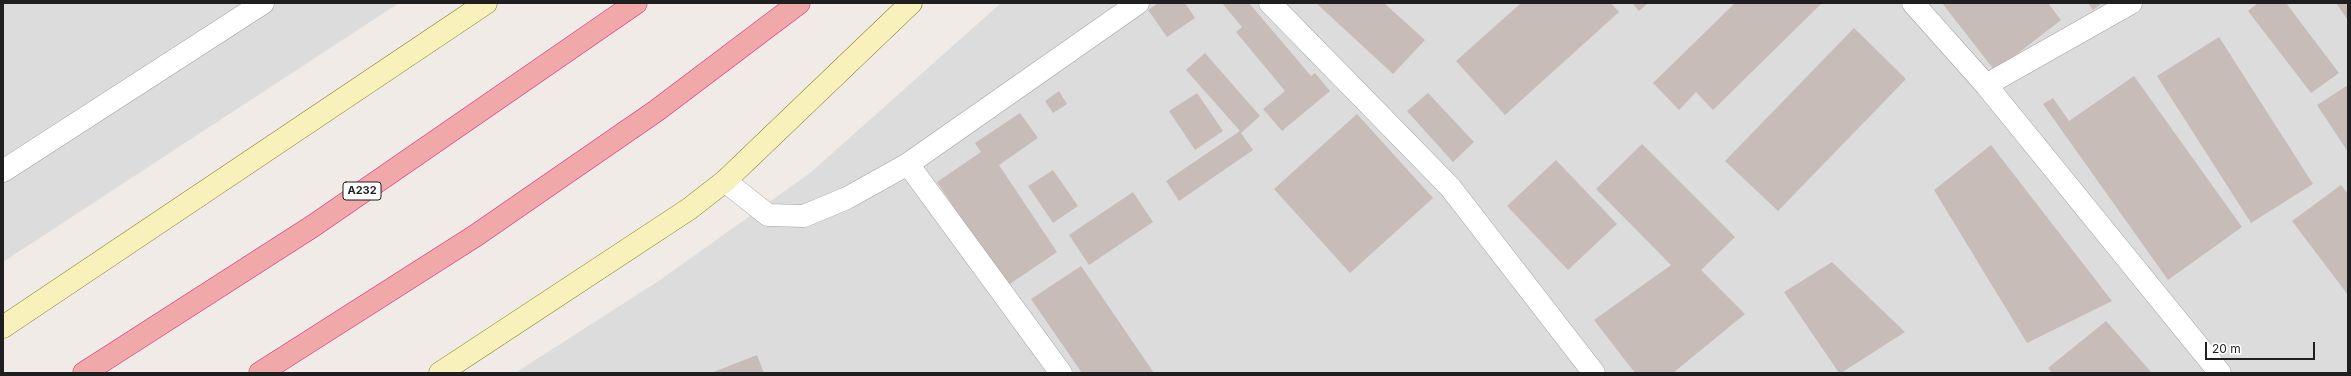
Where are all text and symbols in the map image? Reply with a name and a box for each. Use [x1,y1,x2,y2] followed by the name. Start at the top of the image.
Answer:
[343,182,381,200] road number: A232
[2207,334,2317,360] scale bar
[2212,341,2241,356] text: 20 m

